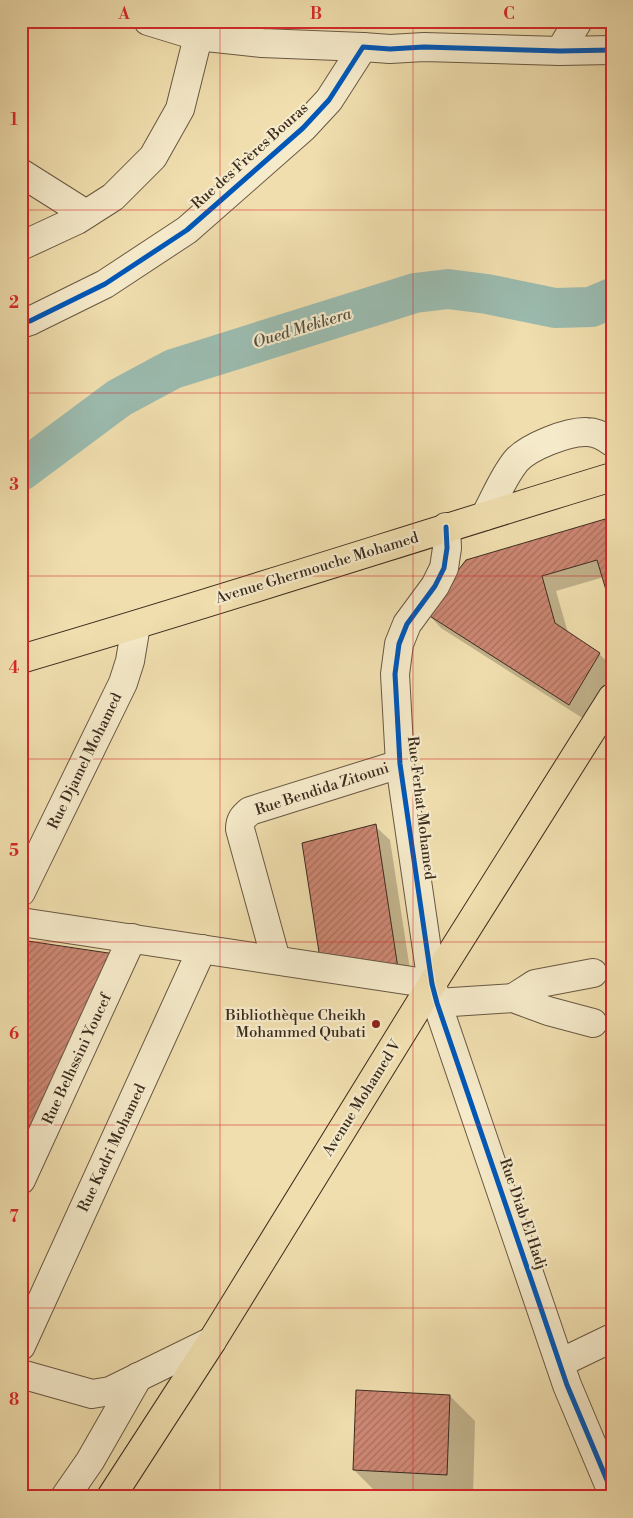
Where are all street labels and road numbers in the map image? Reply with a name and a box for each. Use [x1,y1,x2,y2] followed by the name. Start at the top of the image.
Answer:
[188,99,312,213] street label: Rue des Frères Bouras
[212,528,421,608] street label: Avenue Ghermouche Mohamed
[44,689,127,832] street label: Rue Djamel Mohamed
[403,735,439,881] street label: Rue Ferhat Mohamed
[253,758,391,820] street label: Rue Bendida Zitouni
[38,990,116,1128] street label: Rue Belhssini Youcef
[318,1036,406,1161] street label: Avenue Mohamed V
[74,1080,150,1215] street label: Rue Kadri Mohamed
[495,1156,551,1272] street label: Rue Diab El Hadj

